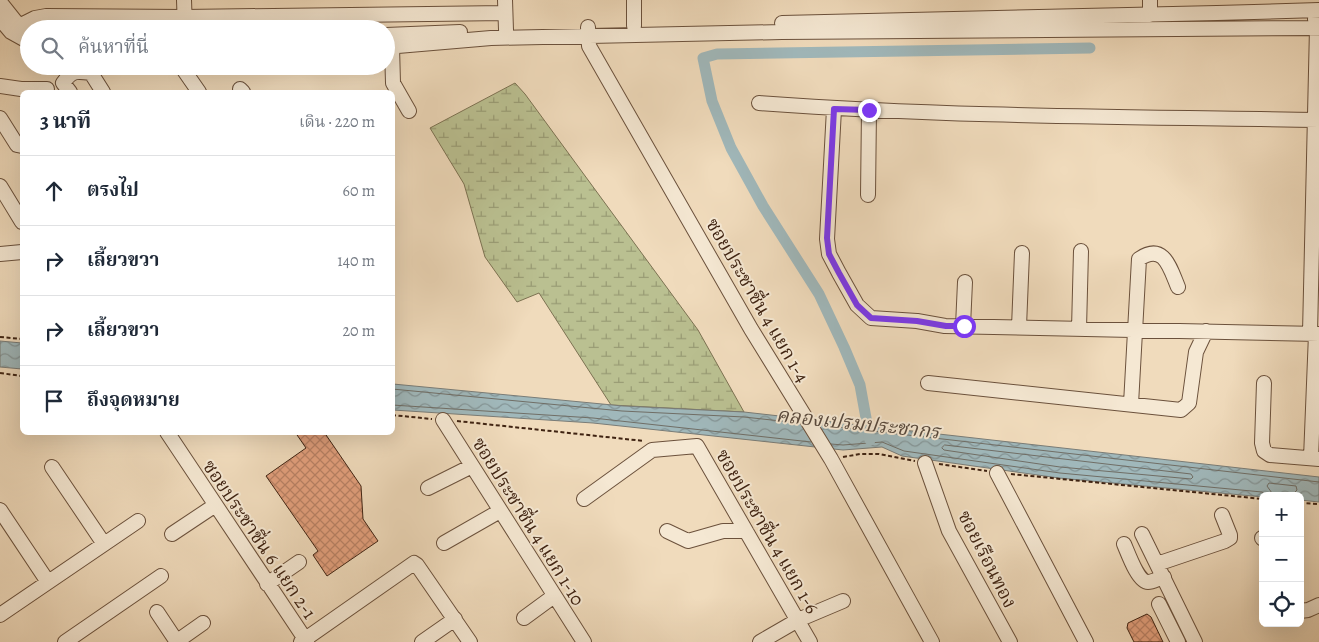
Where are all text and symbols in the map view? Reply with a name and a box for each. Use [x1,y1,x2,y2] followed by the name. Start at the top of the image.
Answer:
[20,20,395,75] search box
[38,34,66,62] icon: search
[78,34,149,60] text: ค้นหาที่นี่
[858,99,881,122] route end
[40,107,91,135] text: 3 นาที
[299,111,375,133] text: เดิน · 220 m
[40,177,68,205] icon: ahead
[87,177,139,203] text: ตรงไป
[343,180,375,202] text: 60 m
[699,212,817,388] street label: ซอยประชาชื่น 4 แยก 1-4
[40,247,68,275] icon: right
[87,247,159,273] text: เลี้ยวขวา
[337,250,375,272] text: 140 m
[953,315,976,338] route start
[40,317,68,345] icon: right
[87,317,159,343] text: เลี้ยวขวา
[342,320,375,342] text: 20 m
[40,387,68,415] icon: arrive
[87,387,180,413] text: ถึงจุดหมาย
[775,401,943,446] water label: คลองเปรมประชากร
[466,431,592,611] street label: ซอยประชาชื่น 4 แยก 1-10
[709,443,827,619] street label: ซอยประชาชื่น 4 แยก 1-6
[196,454,324,625] street label: ซอยประชาชื่น 6 แยก 2-1
[1259,492,1304,627] map controls
[1259,492,1304,537] button: +
[951,506,1023,613] street label: ซอยเรือนทอง
[1259,537,1304,582] button: −
[1259,582,1304,627] button: locate

